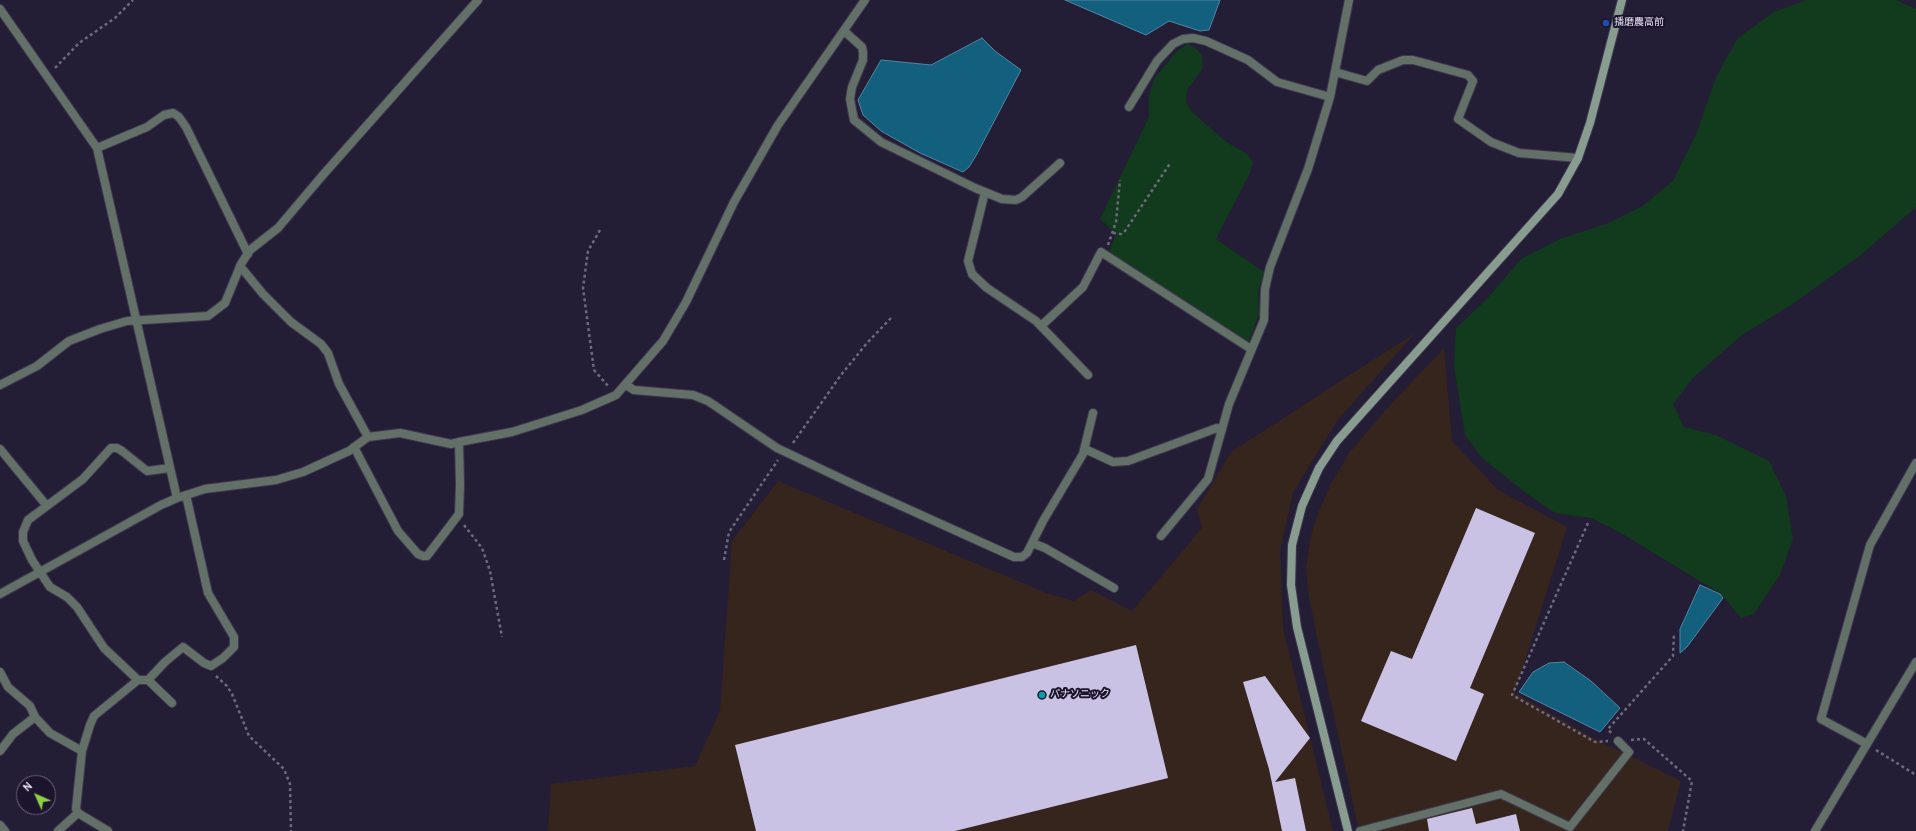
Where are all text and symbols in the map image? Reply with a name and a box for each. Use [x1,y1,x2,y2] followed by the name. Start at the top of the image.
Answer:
[1614,17,1664,29] place label: 播磨農高前
[1601,18,1611,28] marker: 播磨農高前
[1050,689,1110,701] place label: パナソニック
[1037,690,1047,700] marker: パナソニック
[16,775,56,815] north arrow
[20,779,36,795] text: N

